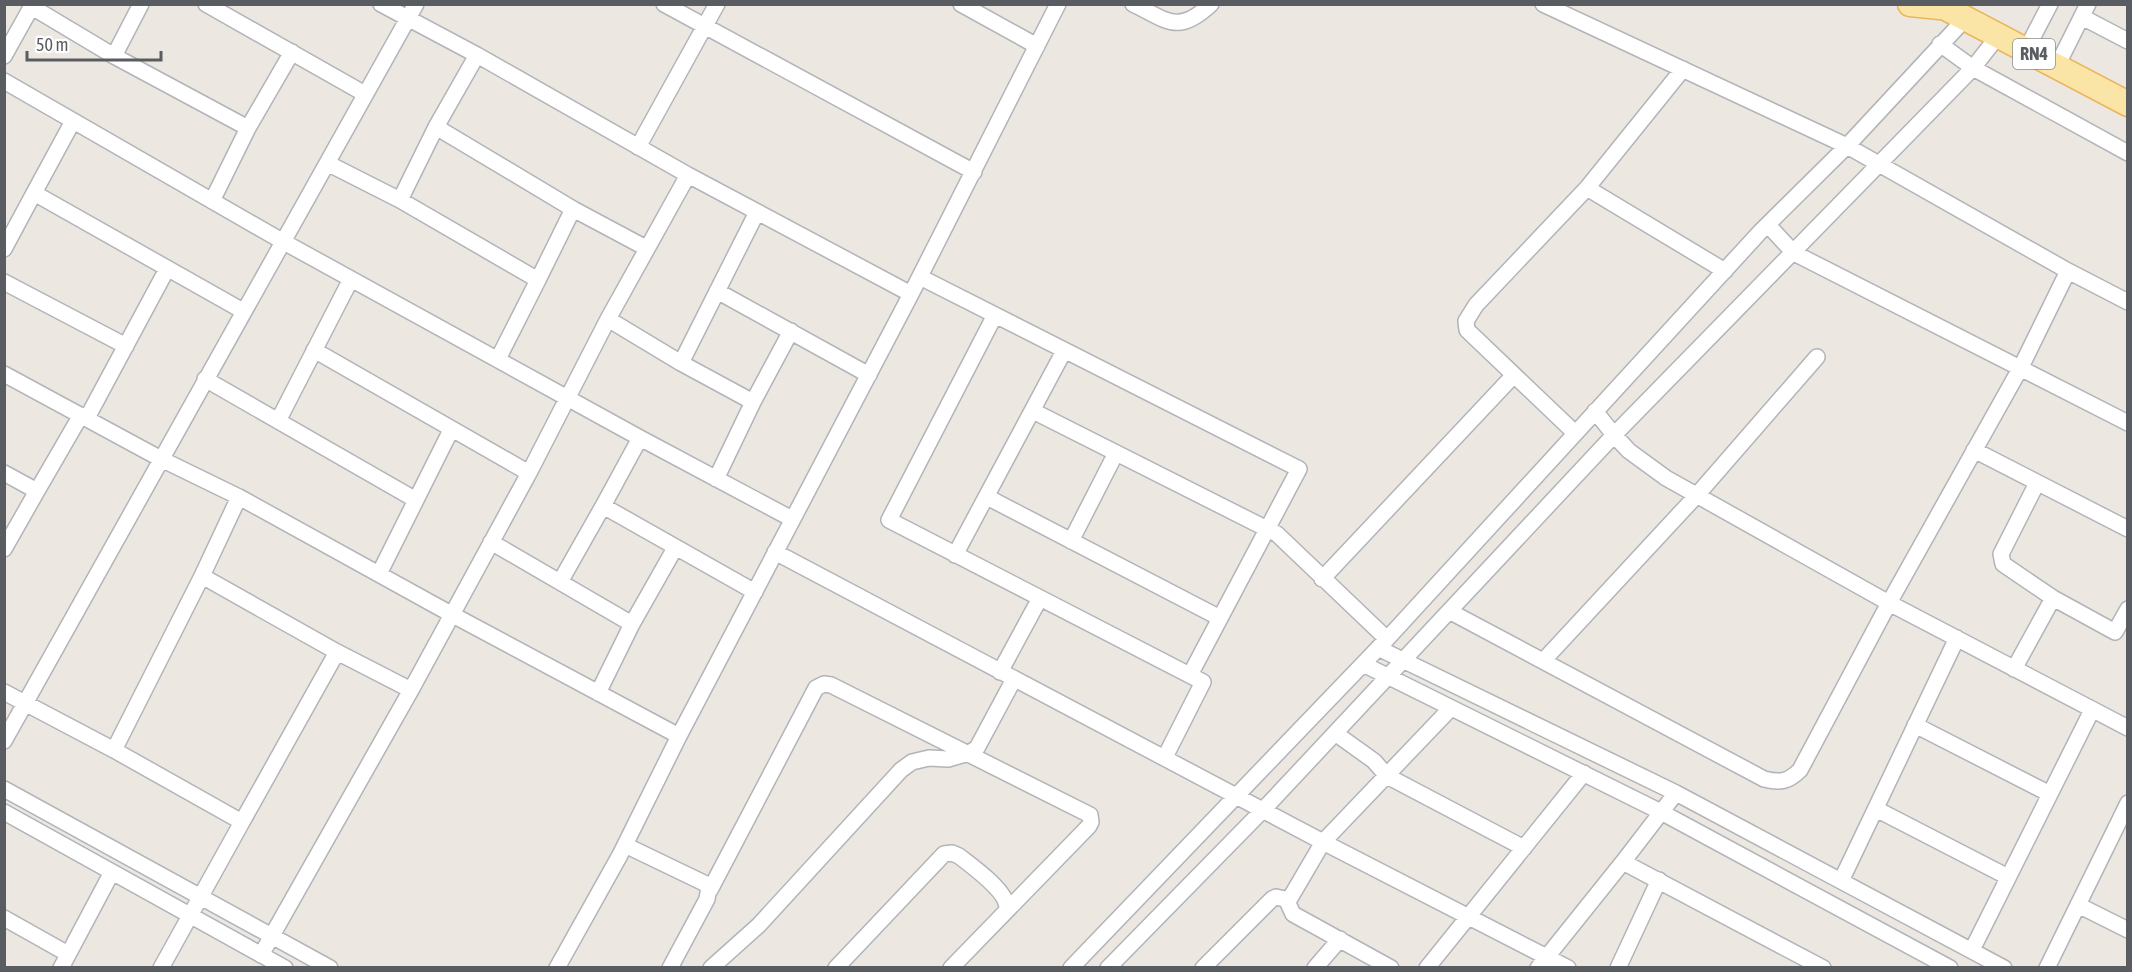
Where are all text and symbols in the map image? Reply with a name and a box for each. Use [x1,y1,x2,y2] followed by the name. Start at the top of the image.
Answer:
[27,24,160,62] scale bar
[36,34,68,55] text: 50 m
[2013,39,2055,69] road number: RN4

